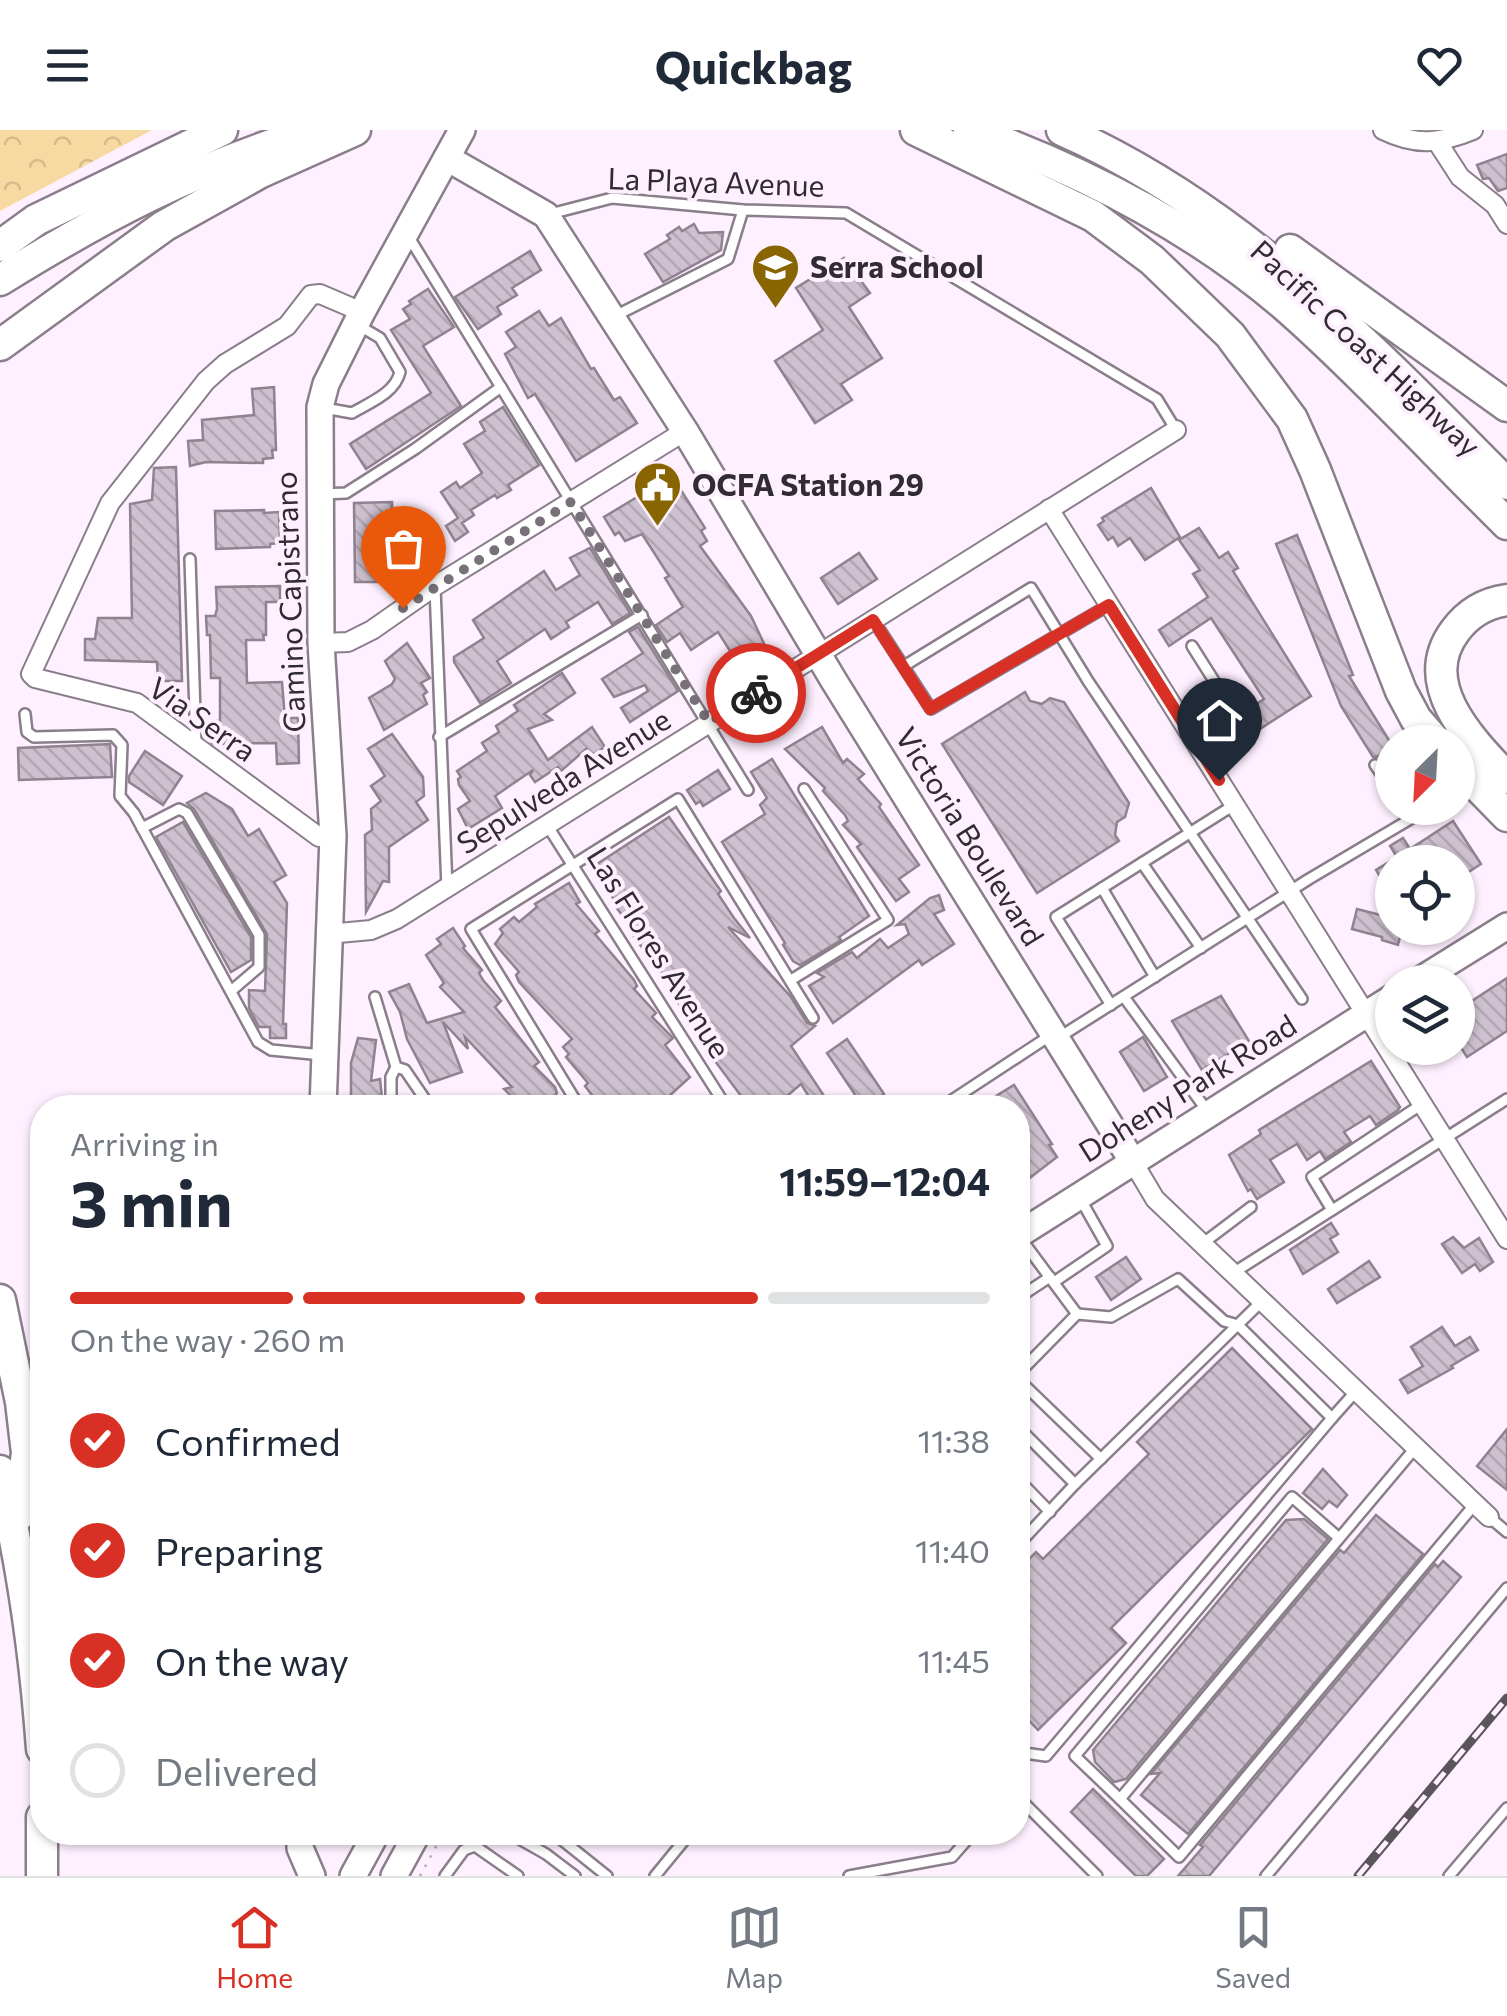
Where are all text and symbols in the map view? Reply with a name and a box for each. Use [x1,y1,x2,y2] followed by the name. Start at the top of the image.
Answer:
[40,38,95,93] icon: menu
[655,38,852,93] text: Quickbag
[1412,38,1467,93] icon: heart
[607,158,825,203] street label: La Playa Avenue
[1244,231,1489,463] street label: Pacific Coast Highway
[749,242,801,310] school or university icon: Serra School
[810,247,984,284] place label: Serra School
[631,460,683,528] public building icon: OCFA Station 29
[692,465,924,502] place label: OCFA Station 29
[265,471,312,733] street label: Camino Capistrano
[361,506,446,609] pin
[376,521,431,576] icon: bag
[706,643,806,743] courier
[729,666,784,721] icon: bike
[143,668,264,768] street label: Via Serra
[1177,678,1262,781] pin
[1192,693,1247,748] icon: home
[449,699,676,860] street label: Sepulveda Avenue
[889,719,1053,952] street label: Victoria Boulevard
[1375,725,1475,825] north arrow
[1375,725,1475,1065] map controls
[580,839,740,1064] street label: Las Flores Avenue
[1375,845,1475,945] button: locate
[1375,965,1475,1065] button: layers
[1071,1005,1302,1169] street label: Doheny Park Road
[70,1123,219,1163] text: Arriving in
[779,1157,990,1204] text: 11:59–12:04
[70,1161,233,1240] text: 3 min
[70,1319,345,1359] text: On the way · 260 m
[70,1413,125,1468] icon: check
[155,1417,341,1464] text: Confirmed
[917,1420,990,1460] text: 11:38
[70,1523,125,1578] icon: check
[155,1527,323,1574] text: Preparing
[915,1530,990,1570] text: 11:40
[70,1633,125,1688] icon: check
[155,1637,349,1684] text: On the way
[918,1640,990,1680] text: 11:45
[155,1747,318,1794] text: Delivered
[216,1900,293,1994] tab: Home
[725,1900,783,1994] tab: Map
[1215,1900,1291,1994] tab: Saved

